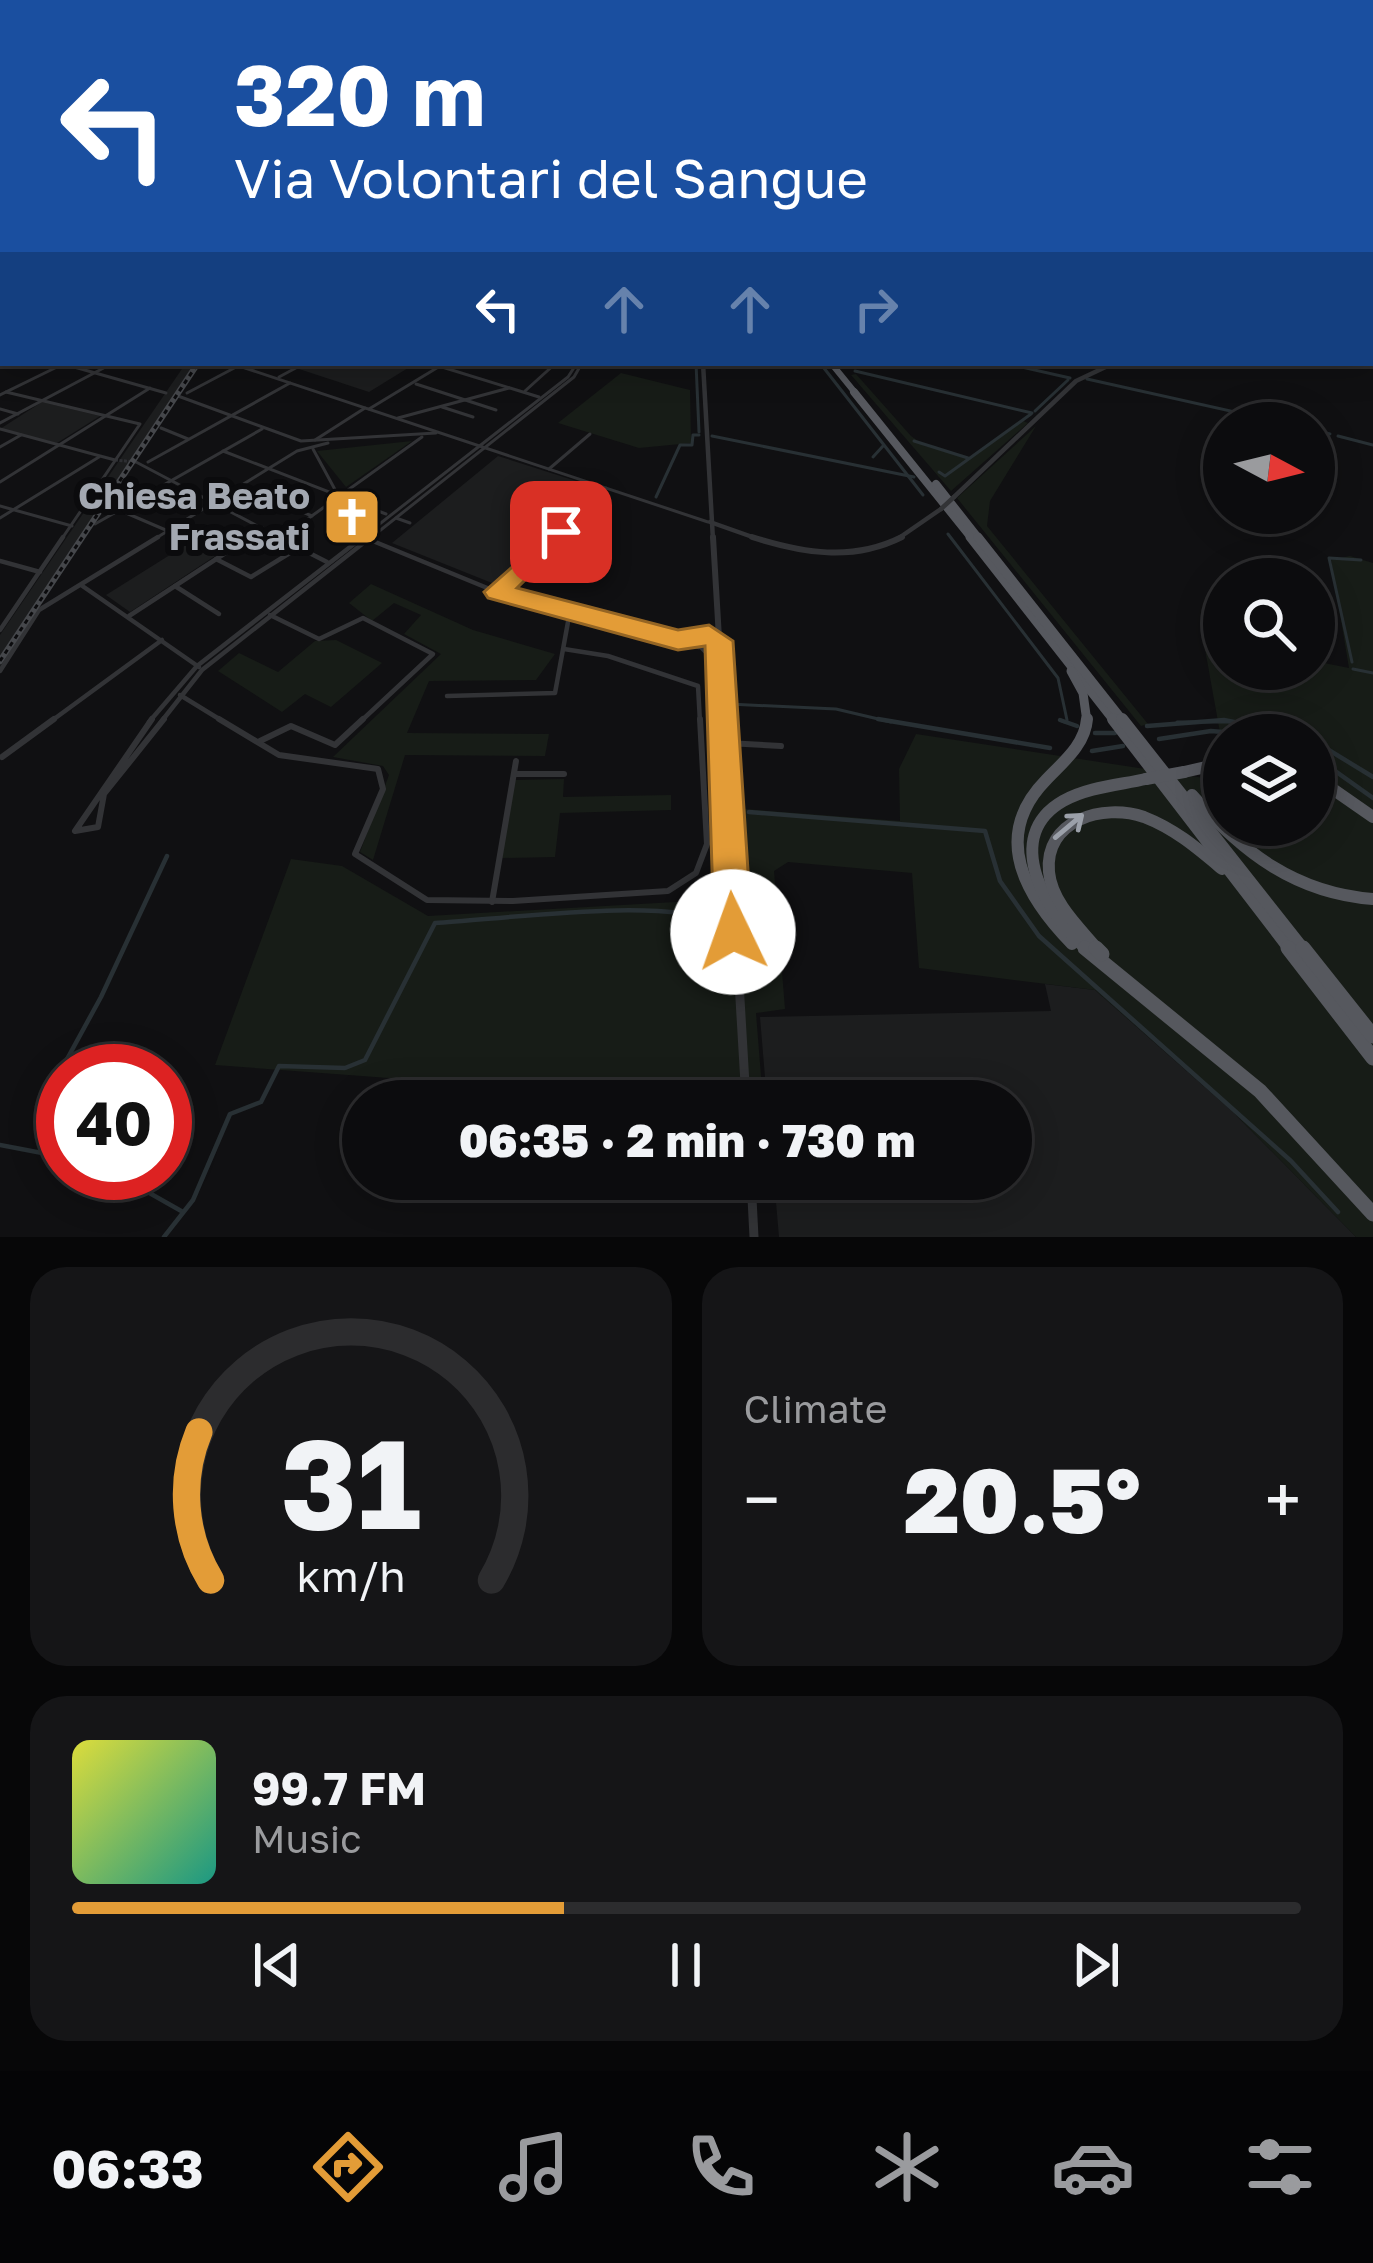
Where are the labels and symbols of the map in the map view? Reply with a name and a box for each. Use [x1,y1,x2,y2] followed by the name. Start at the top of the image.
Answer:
[1203,402,1335,534] north arrow
[78,474,310,558] place label: Chiesa Beato Frassati
[510,481,612,583] pin
[321,486,383,548] church icon: Chiesa Beato Frassati
[1054,813,1084,841] one-way arrow
[670,869,796,995] position arrow
[36,1044,192,1200] speed limit sign: 40

